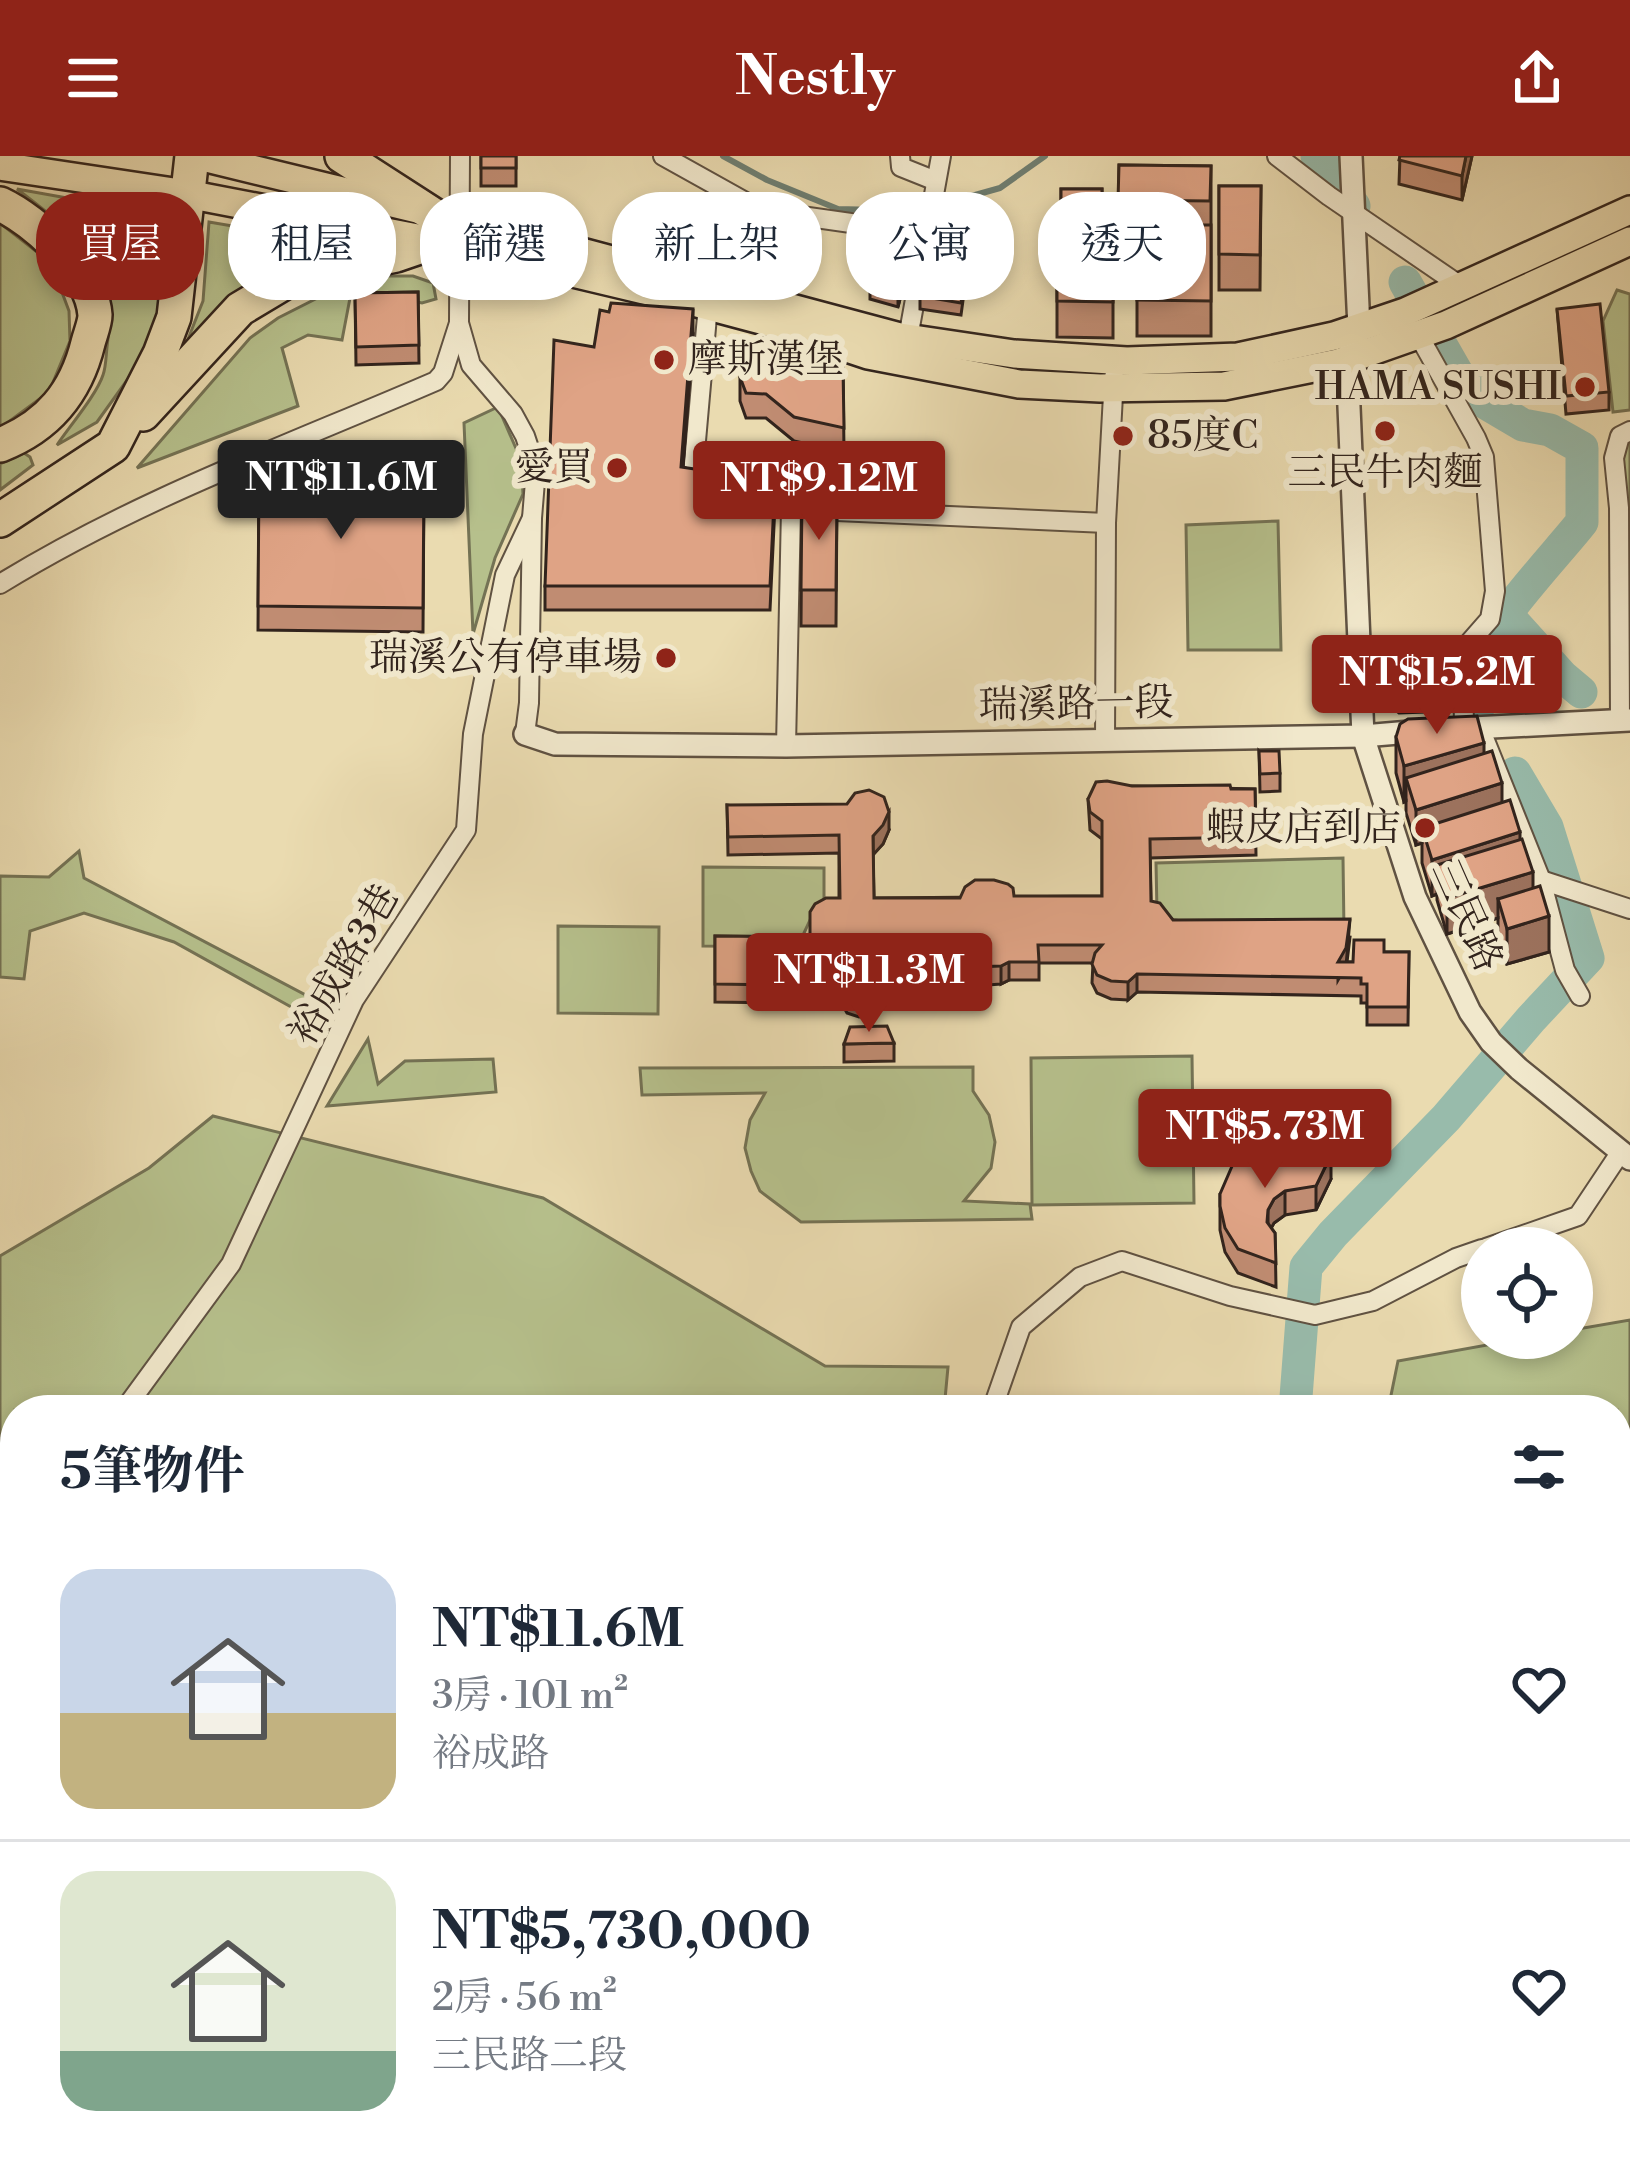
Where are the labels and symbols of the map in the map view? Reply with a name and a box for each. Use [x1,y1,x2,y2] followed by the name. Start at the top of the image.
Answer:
[688,336,844,385] place label: 摩斯漢堡
[651,347,677,373] marker: 摩斯漢堡
[1315,363,1561,412] place label: HAMA SUSHI
[1572,374,1598,400] marker: HAMA SUSHI
[1147,412,1258,461] place label: 85度C
[1372,418,1398,444] marker: 三民牛肉麵
[1110,423,1136,449] marker: 85度C
[217,440,465,542] pin: NT$11.6M
[695,441,943,543] pin: NT$9.12M
[515,444,593,493] place label: 愛買
[1287,449,1483,498] place label: 三民牛肉麵
[604,455,630,481] marker: 愛買
[369,634,642,683] place label: 瑞溪公有停車場
[1313,635,1561,737] pin: NT$15.2M
[653,645,679,671] marker: 瑞溪公有停車場
[978,679,1174,731] street label: 瑞溪路一段
[1206,804,1401,853] place label: 蝦皮店到店
[1412,815,1438,841] marker: 蝦皮店到店
[1420,853,1512,979] street label: 三民路
[279,876,411,1054] street label: 裕成路3巷
[745,933,993,1035] pin: NT$11.3M
[1141,1089,1389,1191] pin: NT$5.73M

